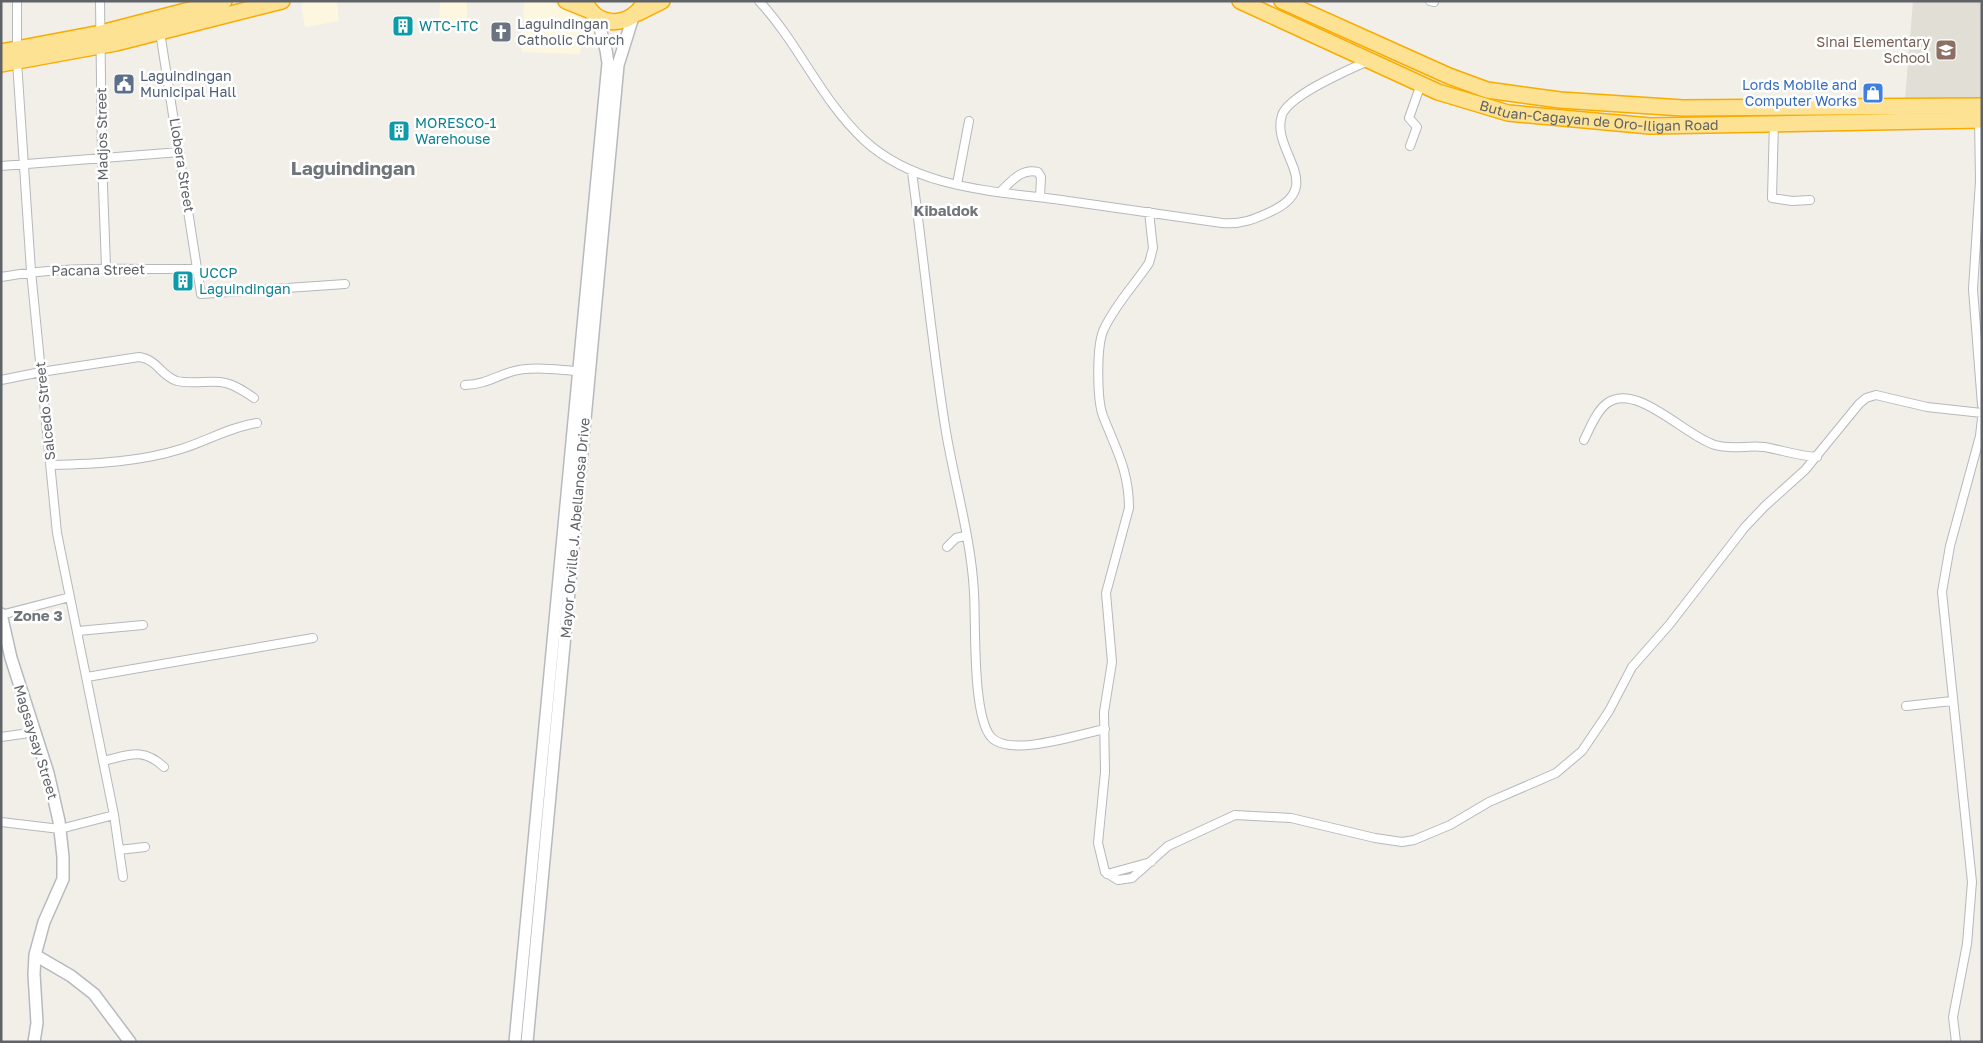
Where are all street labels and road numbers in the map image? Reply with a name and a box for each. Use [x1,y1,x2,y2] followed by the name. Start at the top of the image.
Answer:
[92,87,111,181] street label: Madjos Street
[1478,96,1719,134] street label: Butuan-Cagayan de Oro-Iligan Road
[167,116,198,213] street label: Llobera Street
[51,260,145,279] street label: Pacana Street
[31,361,58,461] street label: Salcedo Street
[556,417,593,639] street label: Mayor Orville J. Abellanosa Drive
[11,682,62,801] street label: Magsaysay Street

